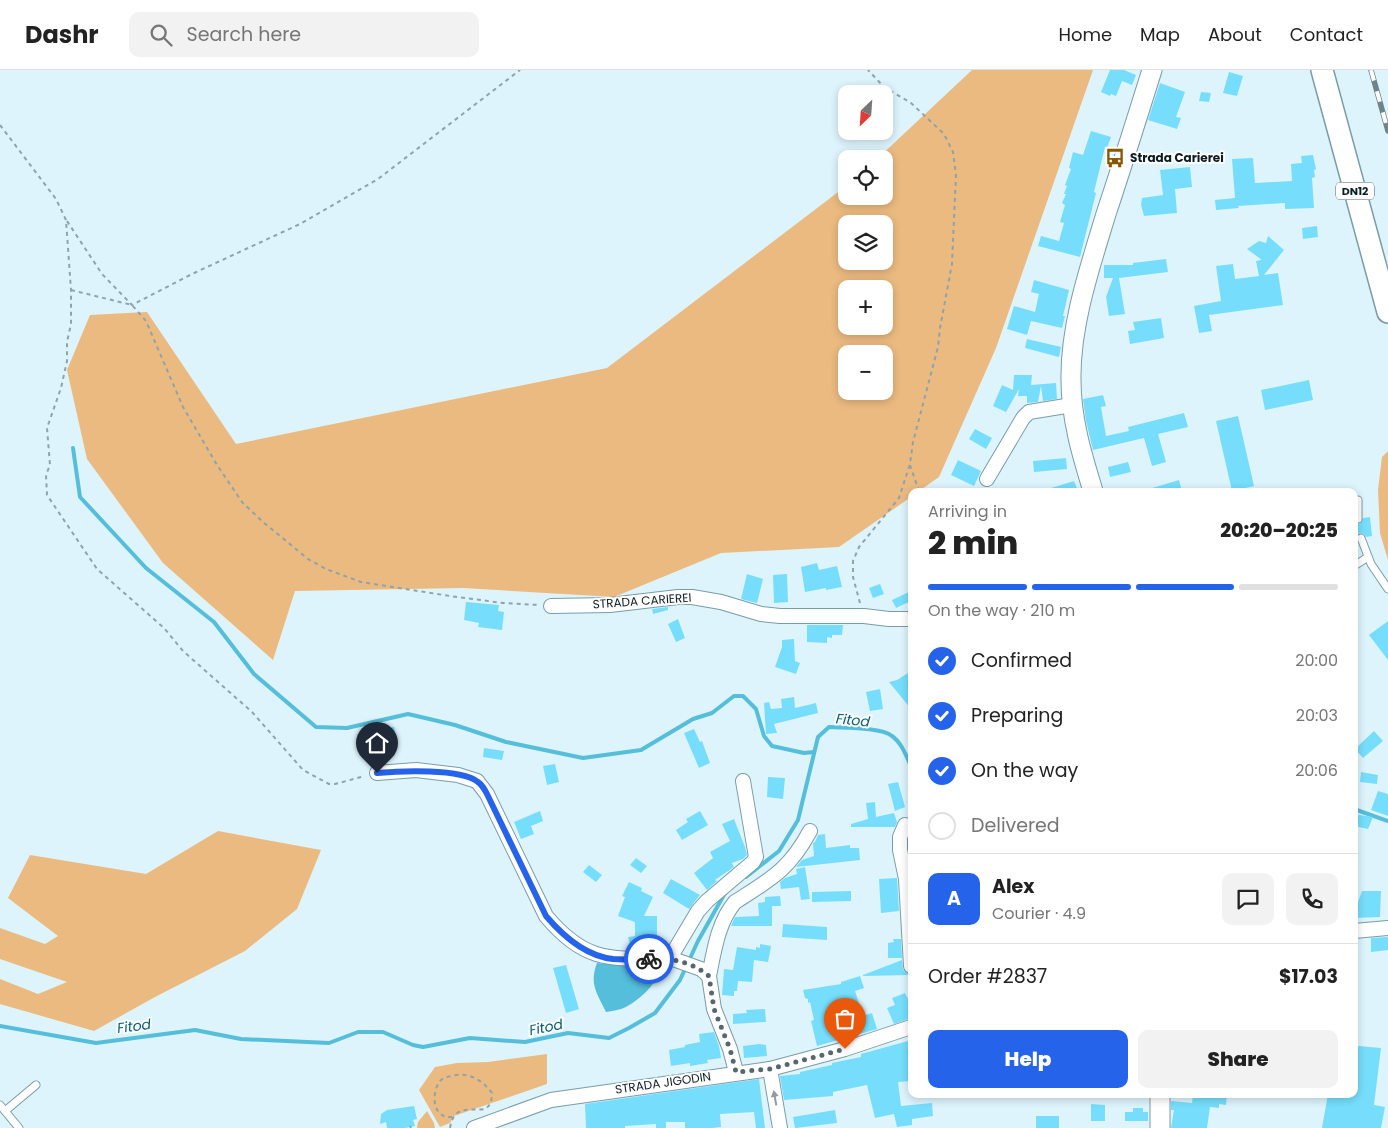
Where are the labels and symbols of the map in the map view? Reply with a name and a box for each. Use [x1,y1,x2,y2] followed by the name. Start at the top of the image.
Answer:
[838,85,892,140] north arrow
[1104,147,1126,169] bus stop icon: Strada Carierei
[1130,149,1224,166] place label: Strada Carierei
[1336,182,1374,200] road number: DN12
[592,589,692,612] street label: STRADA CARIEREI
[835,708,871,732] water label: Fitod
[356,722,398,773] pin
[624,934,674,984] courier
[824,998,866,1049] pin
[116,1014,153,1038] water label: Fitod
[527,1014,565,1040] water label: Fitod
[614,1067,712,1098] street label: STRADA JIGODIN
[770,1090,778,1106] one-way arrow

